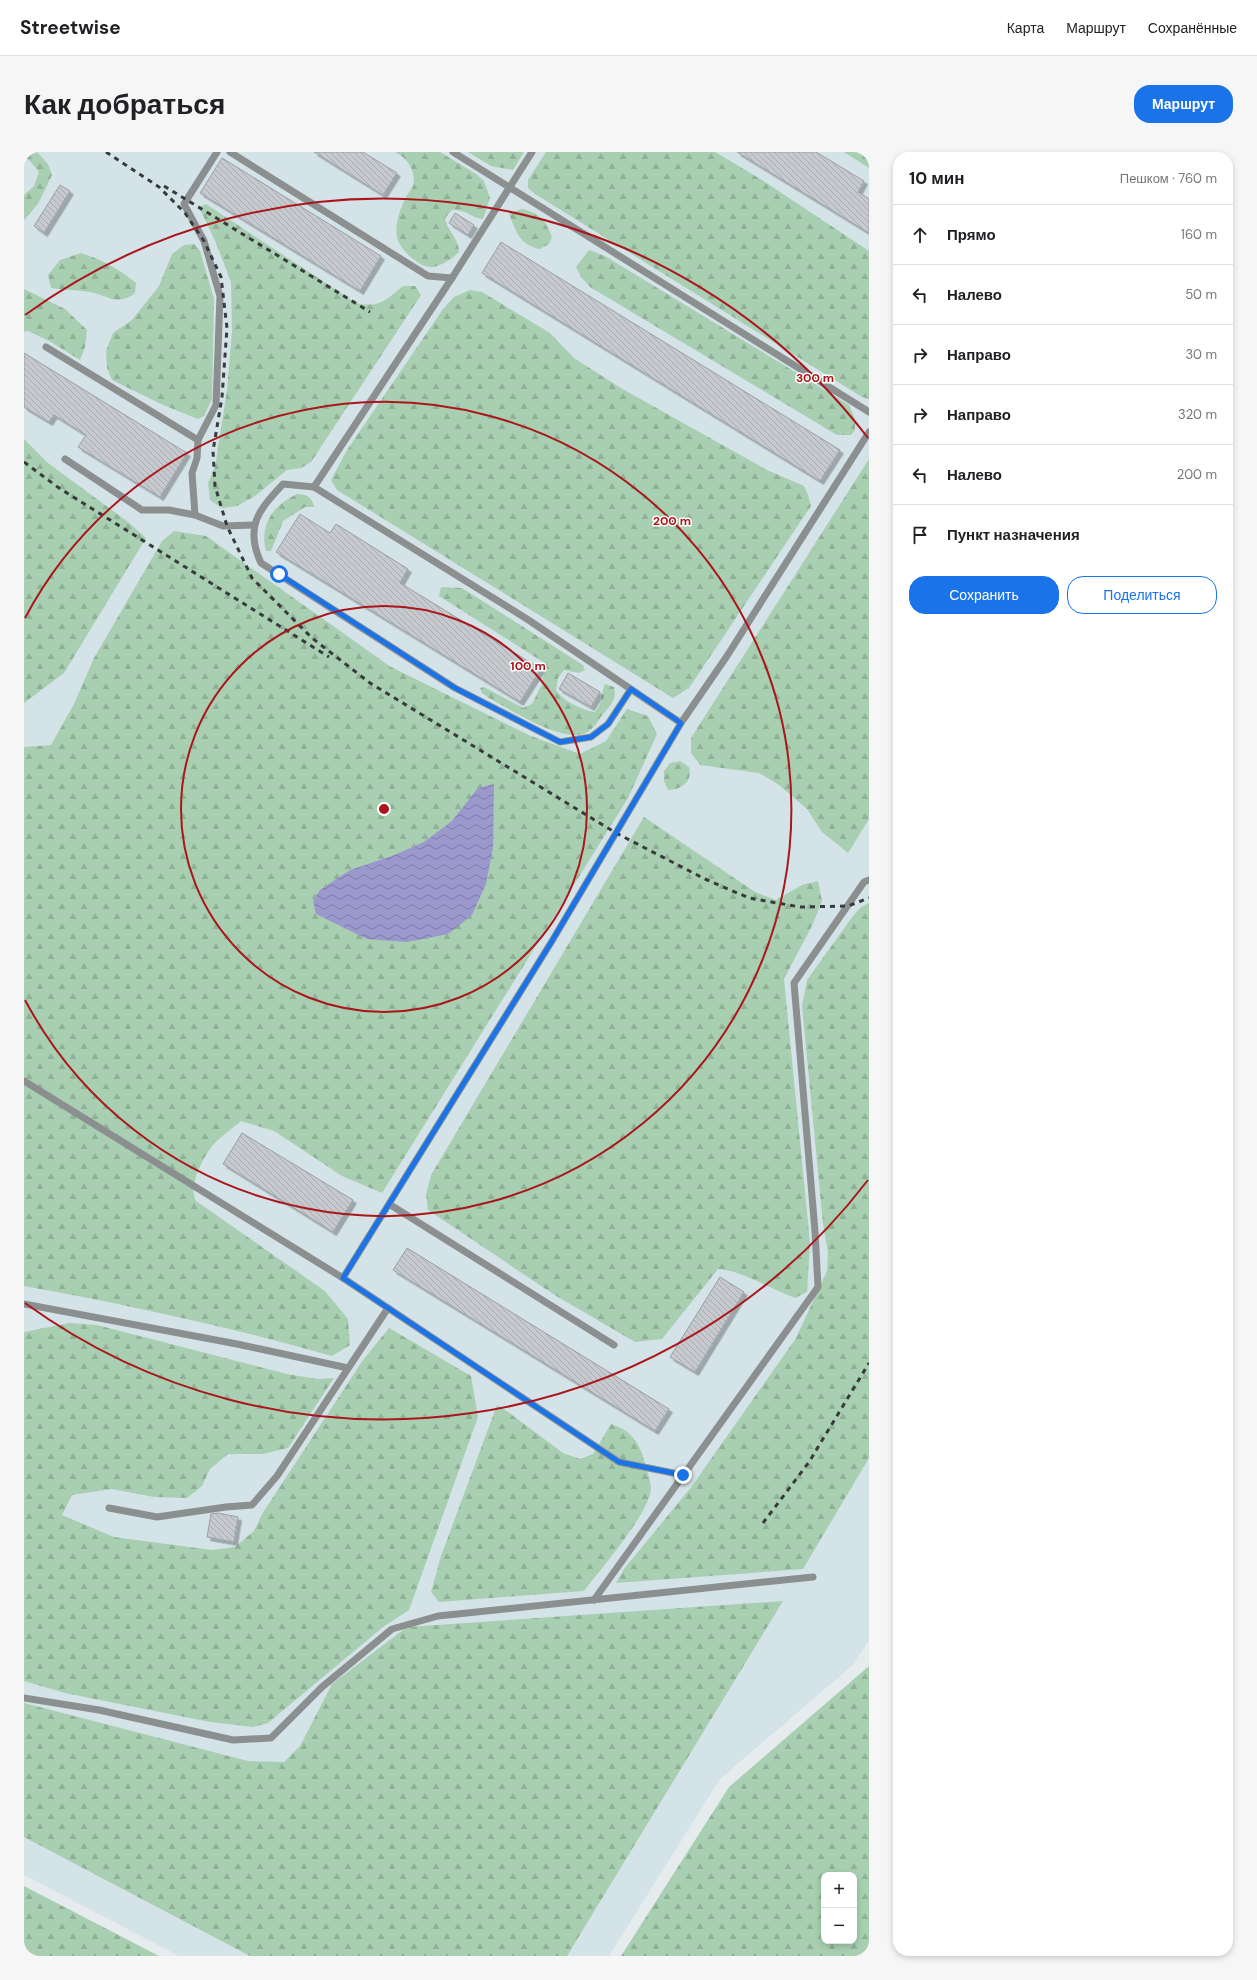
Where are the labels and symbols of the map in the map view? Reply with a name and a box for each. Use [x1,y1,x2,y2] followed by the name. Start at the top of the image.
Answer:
[796,370,834,386] text: 300 m
[653,513,691,529] text: 200 m
[270,565,288,583] route start
[510,658,546,674] text: 100 m
[377,802,391,816] centre of rings
[674,1466,692,1484] route end

